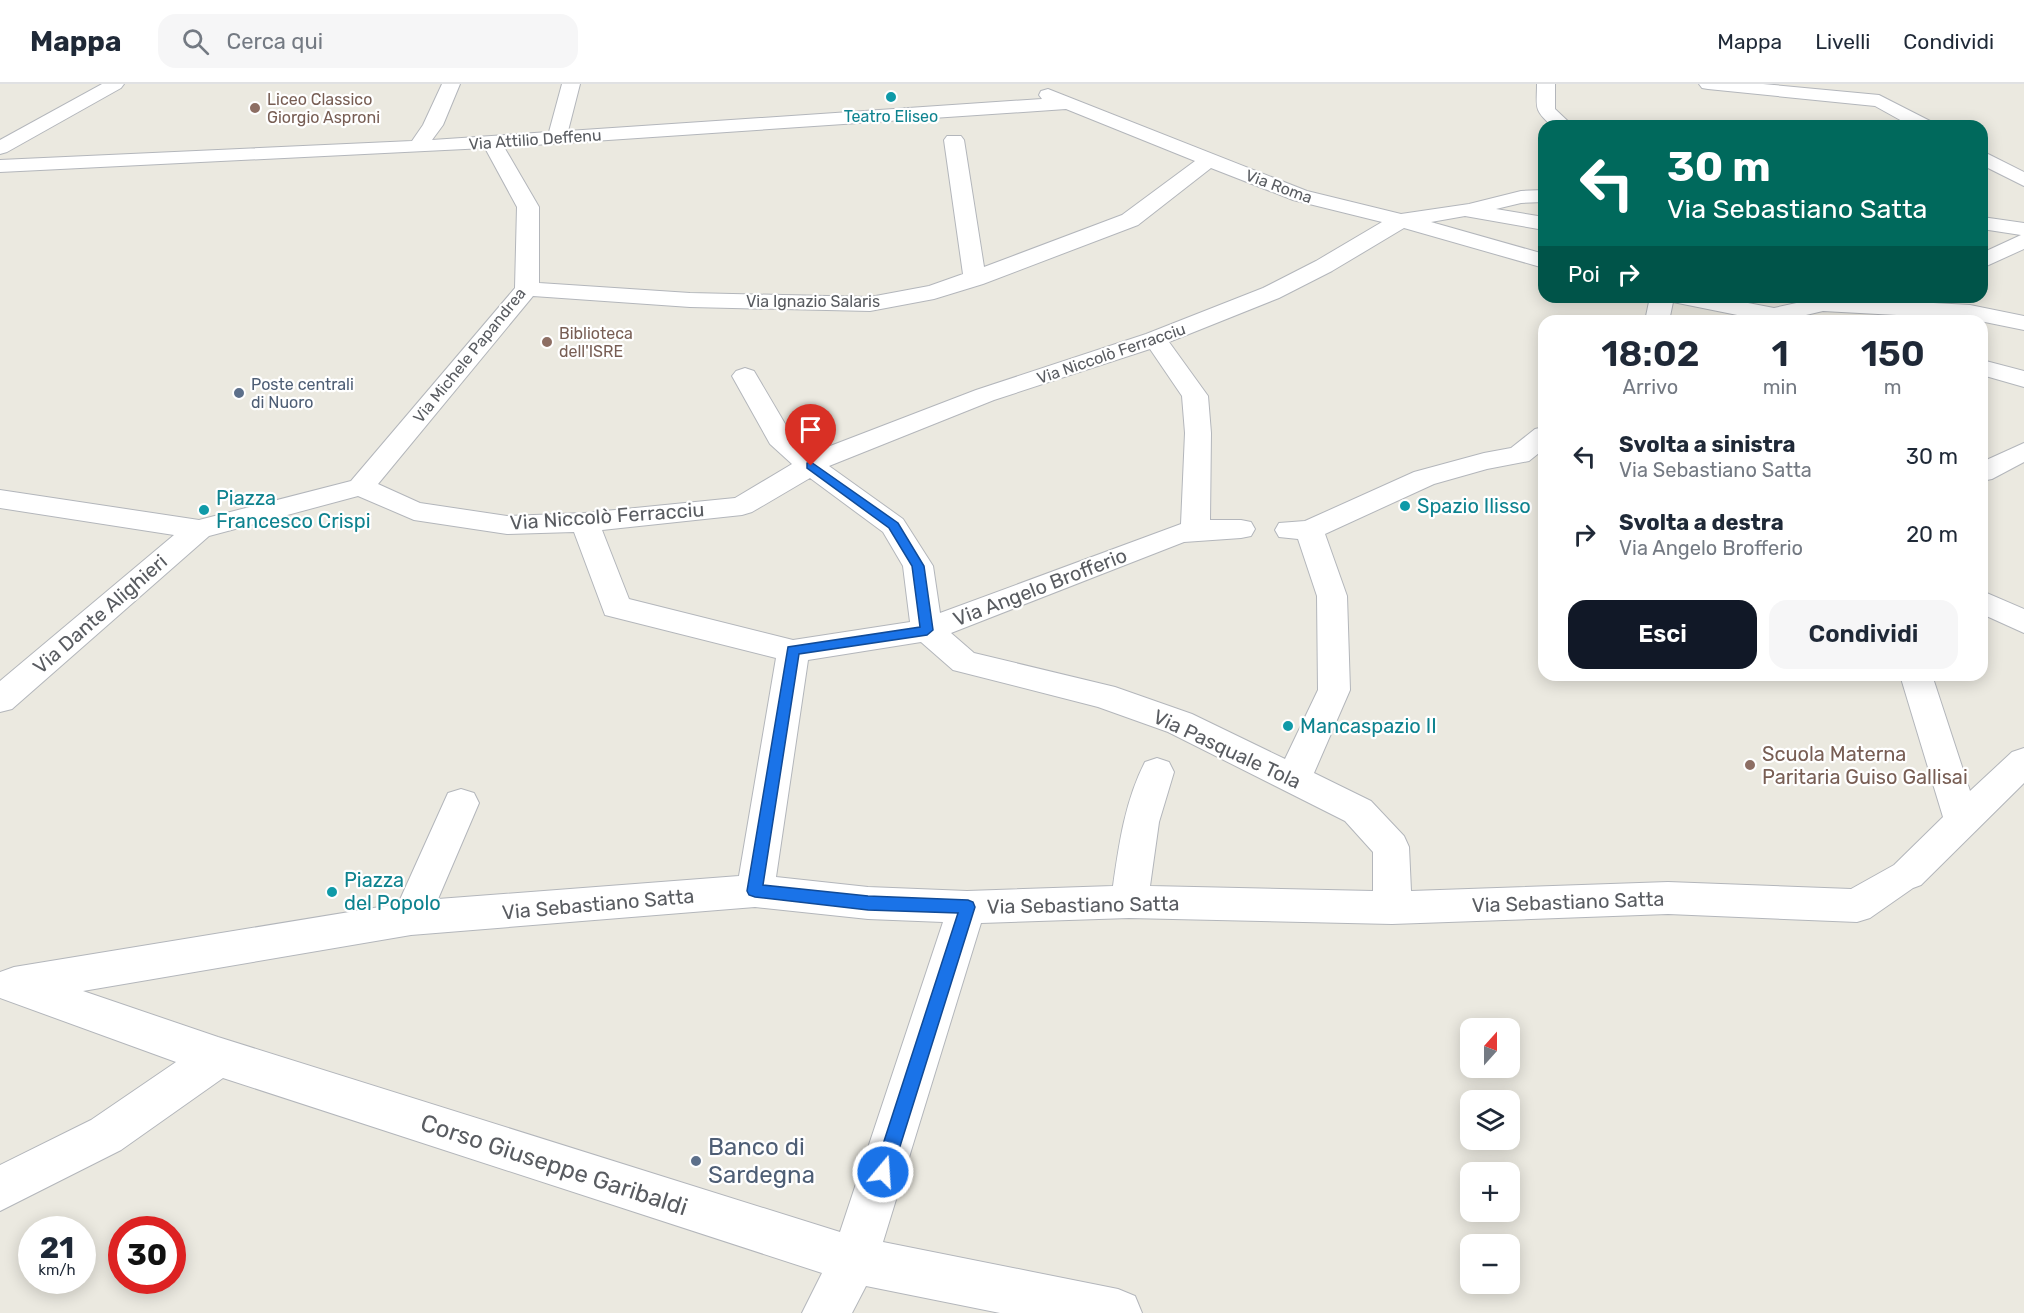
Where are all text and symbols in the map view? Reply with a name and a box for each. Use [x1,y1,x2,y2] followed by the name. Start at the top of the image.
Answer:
[158,14,578,68] search box
[30,25,122,58] text: Mappa
[179,25,212,58] icon: search
[227,28,323,55] text: Cerca qui
[1717,29,1782,54] text: Mappa
[1815,29,1870,54] text: Livelli
[1903,29,1994,54] text: Condividi
[267,90,380,127] place label: Liceo Classico Giorgio Asproni
[884,90,898,104] marker: Teatro Eliseo
[248,101,262,115] marker: Liceo Classico Giorgio Asproni
[844,107,938,126] place label: Teatro Eliseo
[468,125,602,154] street label: Via Attilio Deffenu
[1667,142,1771,192] text: 30 m
[1568,144,1646,222] icon: left
[1243,166,1315,207] street label: Via Roma
[1667,193,1927,225] text: Via Sebastiano Satta
[1612,258,1645,291] icon: right
[1568,261,1600,288] text: Poi
[409,284,530,427] street label: Via Michele Papandrea
[746,292,880,311] street label: Via Ignazio Salaris
[1034,319,1188,388] street label: Via Niccolò Ferracciu
[559,324,633,361] place label: Biblioteca dell'ISRE
[1601,332,1700,375] text: 18:02
[1771,332,1789,375] text: 1
[1861,332,1925,375] text: 150
[540,335,554,349] marker: Biblioteca dell'ISRE
[251,375,354,412] place label: Poste centrali di Nuoro
[1623,375,1678,399] text: Arrivo
[1763,375,1797,399] text: min
[1884,375,1902,399] text: m
[232,386,246,400] marker: Poste centrali di Nuoro
[785,404,836,466] pin
[794,413,827,446] icon: arrive
[1619,431,1796,458] text: Svolta a sinistra
[1568,440,1601,473] icon: left
[1906,443,1958,470] text: 30 m
[1619,458,1812,482] text: Via Sebastiano Satta
[216,486,371,533] place label: Piazza Francesco Crispi
[1417,494,1531,518] place label: Spazio Ilisso
[509,497,705,535] street label: Via Niccolò Ferracciu
[1398,499,1412,513] marker: Spazio Ilisso
[197,503,211,517] marker: Piazza Francesco Crispi
[1619,509,1784,536] text: Svolta a destra
[1568,518,1601,551] icon: right
[1906,521,1958,548] text: 20 m
[1619,536,1803,560] text: Via Angelo Brofferio
[950,543,1130,631] street label: Via Angelo Brofferio
[28,549,172,679] street label: Via Dante Alighieri
[1568,600,1757,669] button: Esci
[1769,600,1958,669] button: Condividi
[1149,704,1305,794] street label: Via Pasquale Tola
[1300,714,1437,738] place label: Mancaspazio II
[1281,719,1295,733] marker: Mancaspazio II
[1762,742,1968,789] place label: Scuola Materna Paritaria Guiso Gallisai
[1743,758,1757,772] marker: Scuola Materna Paritaria Guiso Gallisai
[344,868,441,915] place label: Piazza del Popolo
[501,884,695,924] street label: Via Sebastiano Satta
[325,885,339,899] marker: Piazza del Popolo
[1471,887,1665,917] street label: Via Sebastiano Satta
[986,891,1180,919] street label: Via Sebastiano Satta
[1460,1018,1520,1078] north arrow
[1460,1018,1520,1294] map controls
[1460,1090,1520,1150] button: layers
[417,1109,691,1221] street label: Corso Giuseppe Garibaldi
[708,1133,815,1189] place label: Banco di Sardegna
[851,1140,915,1204] position arrow
[689,1154,703,1168] marker: Banco di Sardegna
[1460,1162,1520,1222] button: +
[108,1216,186,1294] speed limit sign: 30
[40,1230,74,1266] text: 21
[1460,1234,1520,1294] button: −
[38,1261,76,1279] text: km/h

